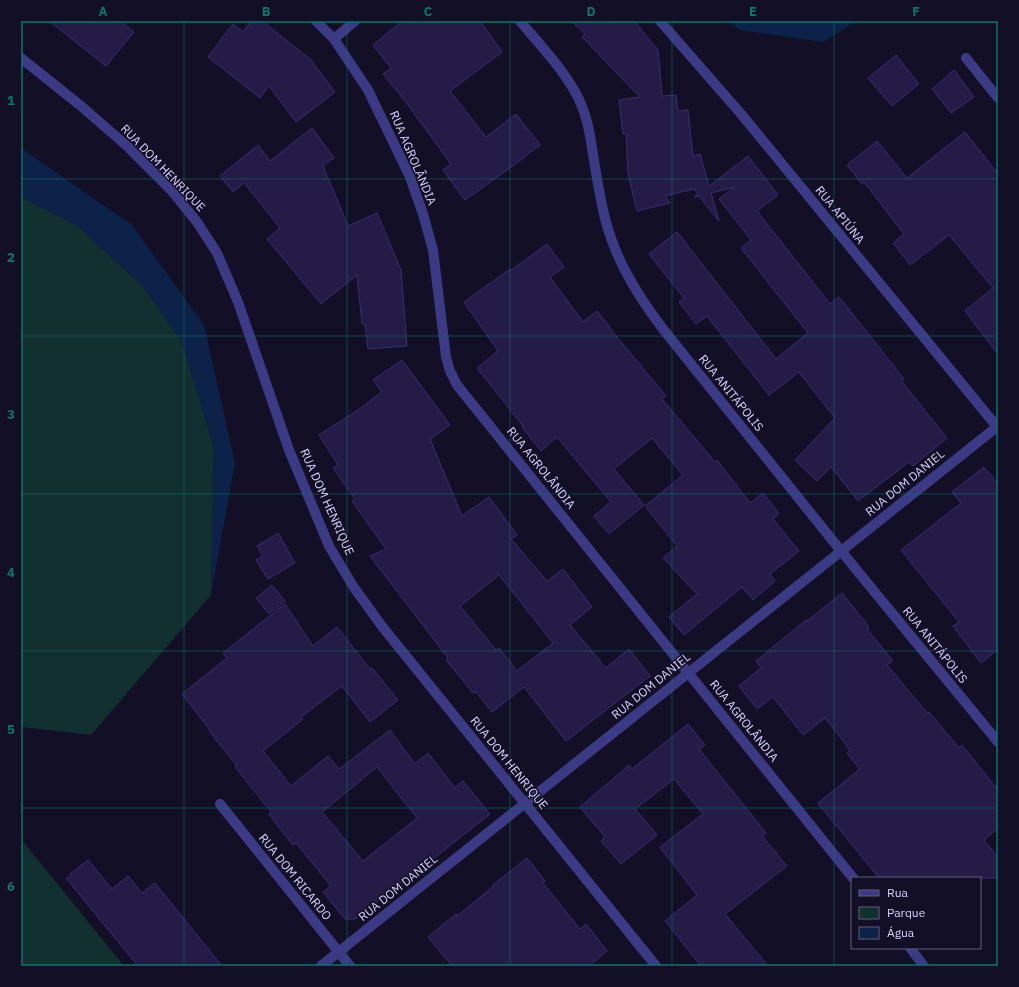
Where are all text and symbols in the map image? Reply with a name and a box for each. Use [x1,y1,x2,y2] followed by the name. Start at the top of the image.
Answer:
[99,3,108,20] text: A
[262,3,271,20] text: B
[424,3,433,20] text: C
[586,3,596,20] text: D
[749,3,757,20] text: E
[912,3,920,20] text: F
[7,92,15,109] text: 1
[387,108,440,207] street label: RUA AGROLÂNDIA
[118,121,209,214] street label: RUA DOM HENRIQUE
[812,183,868,247] street label: RUA APIÚNA
[7,249,15,266] text: 2
[696,351,767,434] street label: RUA ANITÁPOLIS
[7,406,15,423] text: 3
[504,424,579,512] street label: RUA AGROLÂNDIA
[297,446,358,557] street label: RUA DOM HENRIQUE
[862,446,947,519] street label: RUA DOM DANIEL
[7,564,15,581] text: 4
[900,603,971,686] street label: RUA ANITÁPOLIS
[608,649,693,722] street label: RUA DOM DANIEL
[707,677,782,765] street label: RUA AGROLÂNDIA
[467,713,551,812] street label: RUA DOM HENRIQUE
[7,721,15,738] text: 5
[256,830,335,923] street label: RUA DOM RICARDO
[355,851,440,924] street label: RUA DOM DANIEL
[851,877,981,949] legend
[7,878,15,895] text: 6
[887,885,908,900] text: Rua
[887,905,926,920] text: Parque
[887,925,915,940] text: Água

